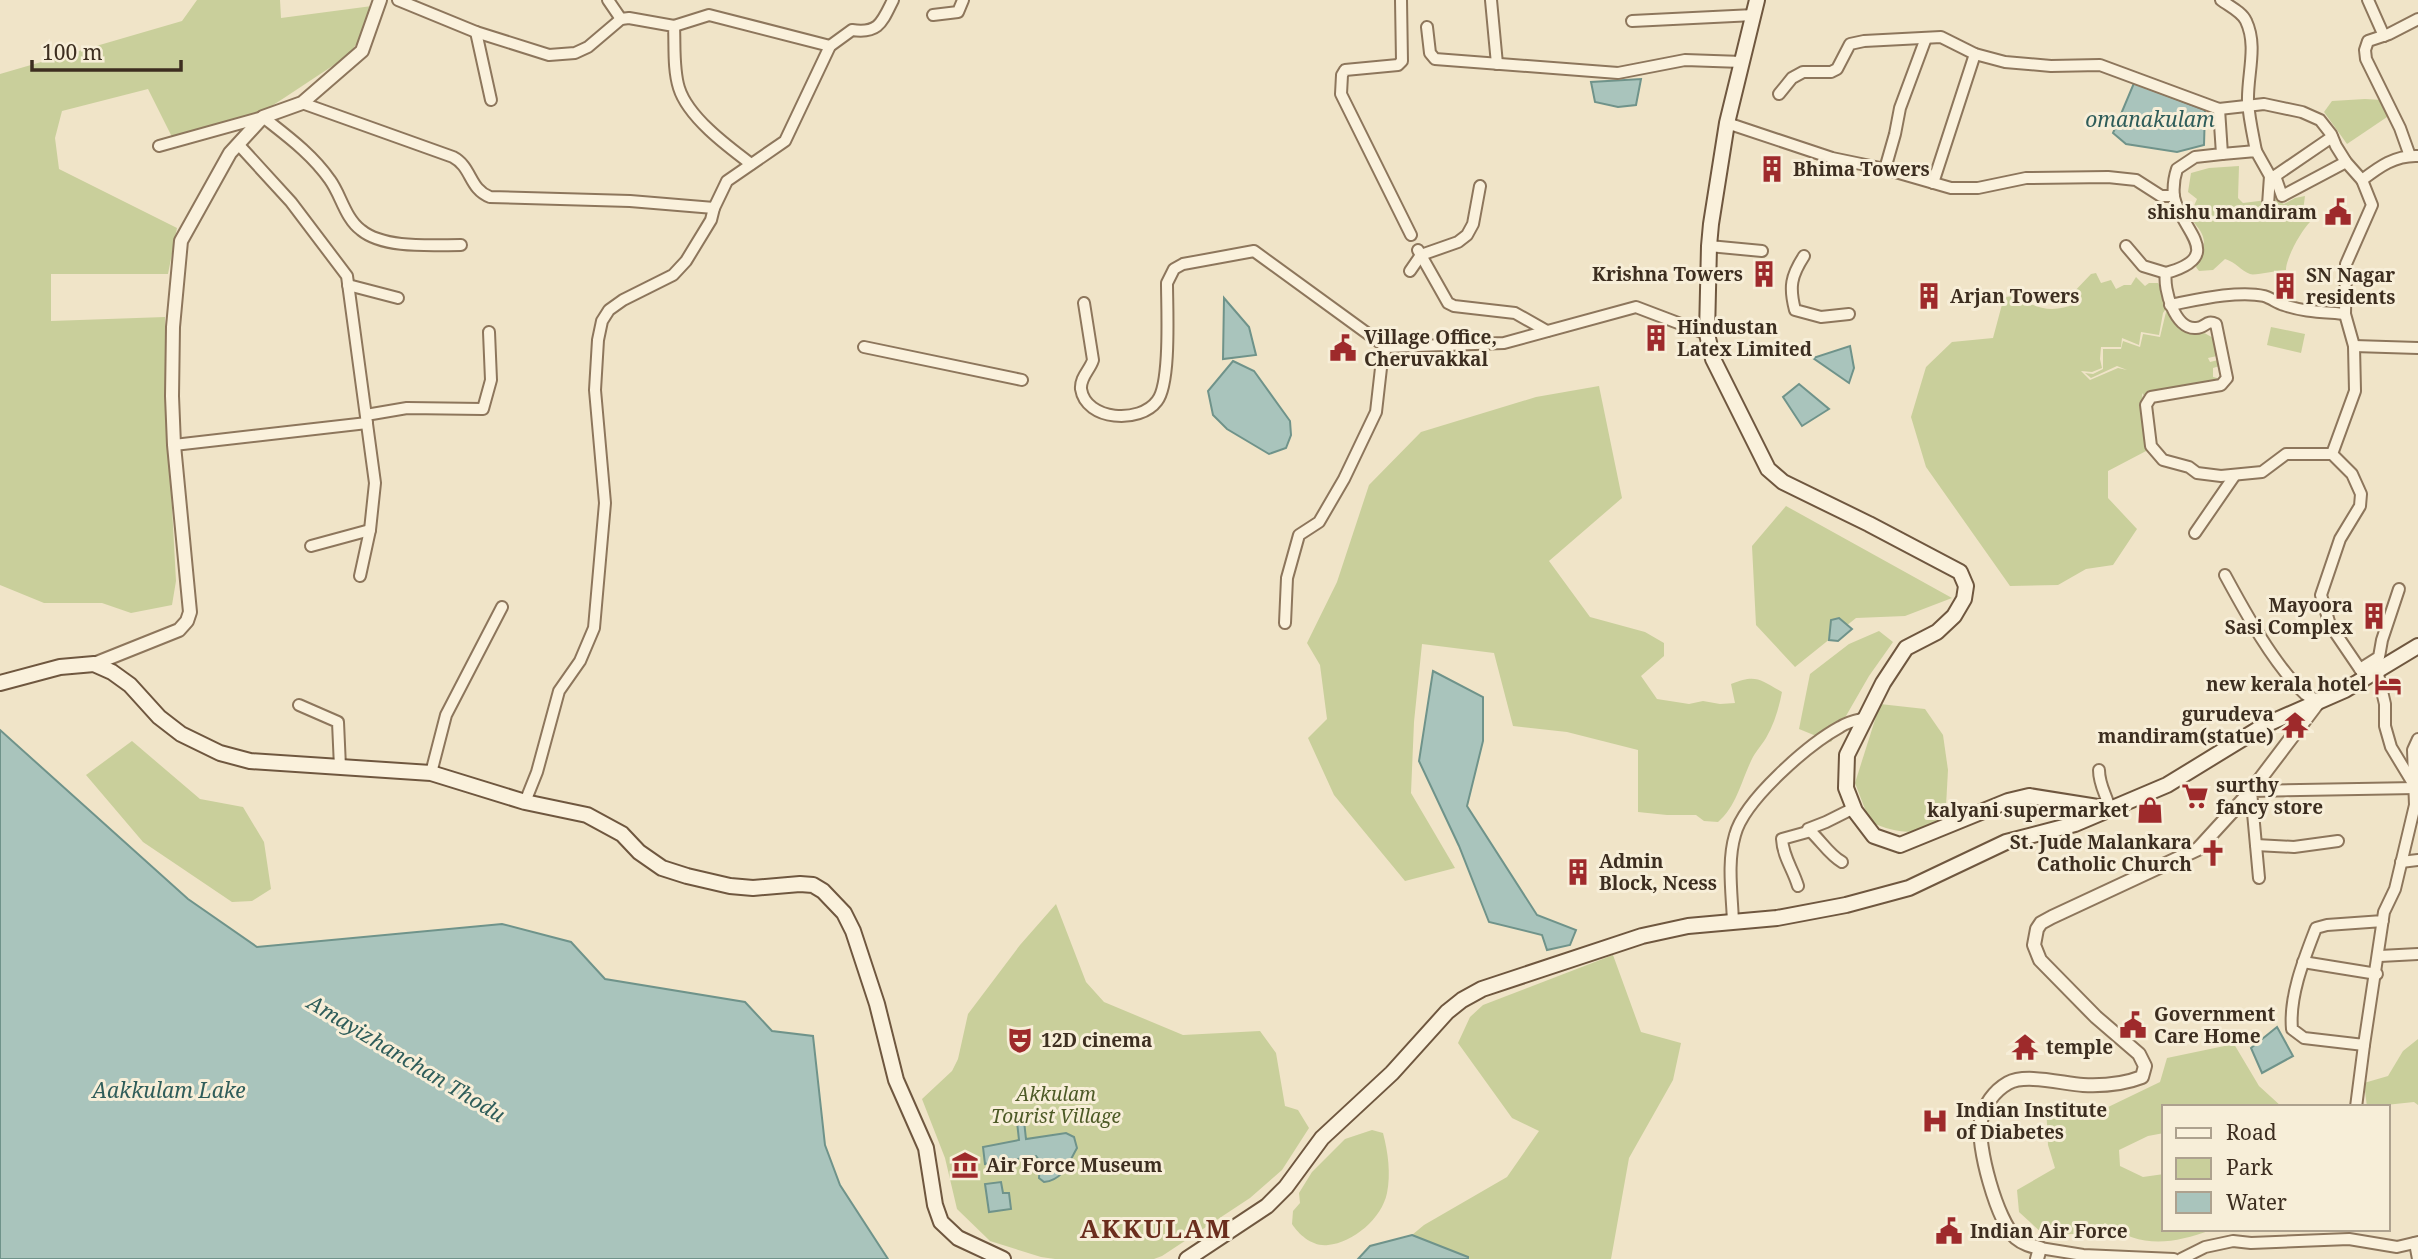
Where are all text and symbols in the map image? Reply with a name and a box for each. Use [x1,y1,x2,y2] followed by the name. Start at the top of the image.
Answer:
[32,28,180,72] scale bar
[42,38,103,66] text: 100 m
[2085,105,2215,133] water label: omanakulam
[1757,154,1787,184] building icon: Bhima Towers
[1793,156,1930,182] place label: Bhima Towers
[2323,197,2353,227] public building icon: shishu mandiram
[2148,199,2317,225] place label: shishu mandiram
[1749,259,1779,289] building icon: Krishna Towers
[1592,261,1743,287] place label: Krishna Towers
[2306,262,2395,310] place label: SN Nagar residents
[2270,271,2300,301] building icon: SN Nagar residents
[1914,281,1944,311] building icon: Arjan Towers
[1950,283,2079,309] place label: Arjan Towers
[1677,314,1813,362] place label: Hindustan Latex Limited
[1641,323,1671,353] building icon: Hindustan Latex Limited
[1364,324,1497,372] place label: Village Office, Cheruvakkal
[1328,333,1358,363] public building icon: Village Office, Cheruvakkal
[2225,592,2354,640] place label: Mayoora Sasi Complex
[2359,601,2389,631] building icon: Mayoora Sasi Complex
[2373,669,2403,699] hotel icon: new kerala hotel
[2206,671,2367,697] place label: new kerala hotel
[2098,701,2274,749] place label: gurudeva mandiram(statue)
[2280,710,2310,740] temple icon: gurudeva mandiram(statue)
[2216,772,2323,820] place label: surthy fancy store
[2180,781,2210,811] supermarket icon: surthy fancy store
[2135,795,2165,825] shop icon: kalyani supermarket
[1927,797,2129,823] place label: kalyani supermarket
[2010,829,2192,877] place label: St. Jude Malankara Catholic Church
[2198,838,2228,868] church icon: St. Jude Malankara Catholic Church
[1599,848,1717,896] place label: Admin Block, Ncess
[1563,857,1593,887] building icon: Admin Block, Ncess
[301,987,511,1129] water label: Amayizhanchan Thodu
[2154,1001,2276,1049] place label: Government Care Home
[2118,1010,2148,1040] public building icon: Government Care Home
[1005,1025,1035,1055] theatre icon: 12D cinema
[1041,1027,1152,1053] place label: 12D cinema
[2010,1032,2040,1062] temple icon: temple
[2046,1034,2113,1060] place label: temple
[90,1076,246,1104] water label: Aakkulam Lake
[991,1081,1121,1129] park label: Akkulam Tourist Village
[1956,1097,2107,1145] place label: Indian Institute of Diabetes
[2162,1105,2390,1231] legend
[1920,1106,1950,1136] hospital icon: Indian Institute of Diabetes
[2226,1118,2277,1146] text: Road
[950,1150,980,1180] museum icon: Air Force Museum
[986,1152,1163,1178] place label: Air Force Museum
[2226,1153,2273,1181] text: Park
[2226,1188,2287,1216] text: Water
[1080,1210,1232,1246] district label: AKKULAM
[1934,1216,1964,1246] public building icon: Indian Air Force
[1970,1218,2128,1244] place label: Indian Air Force

